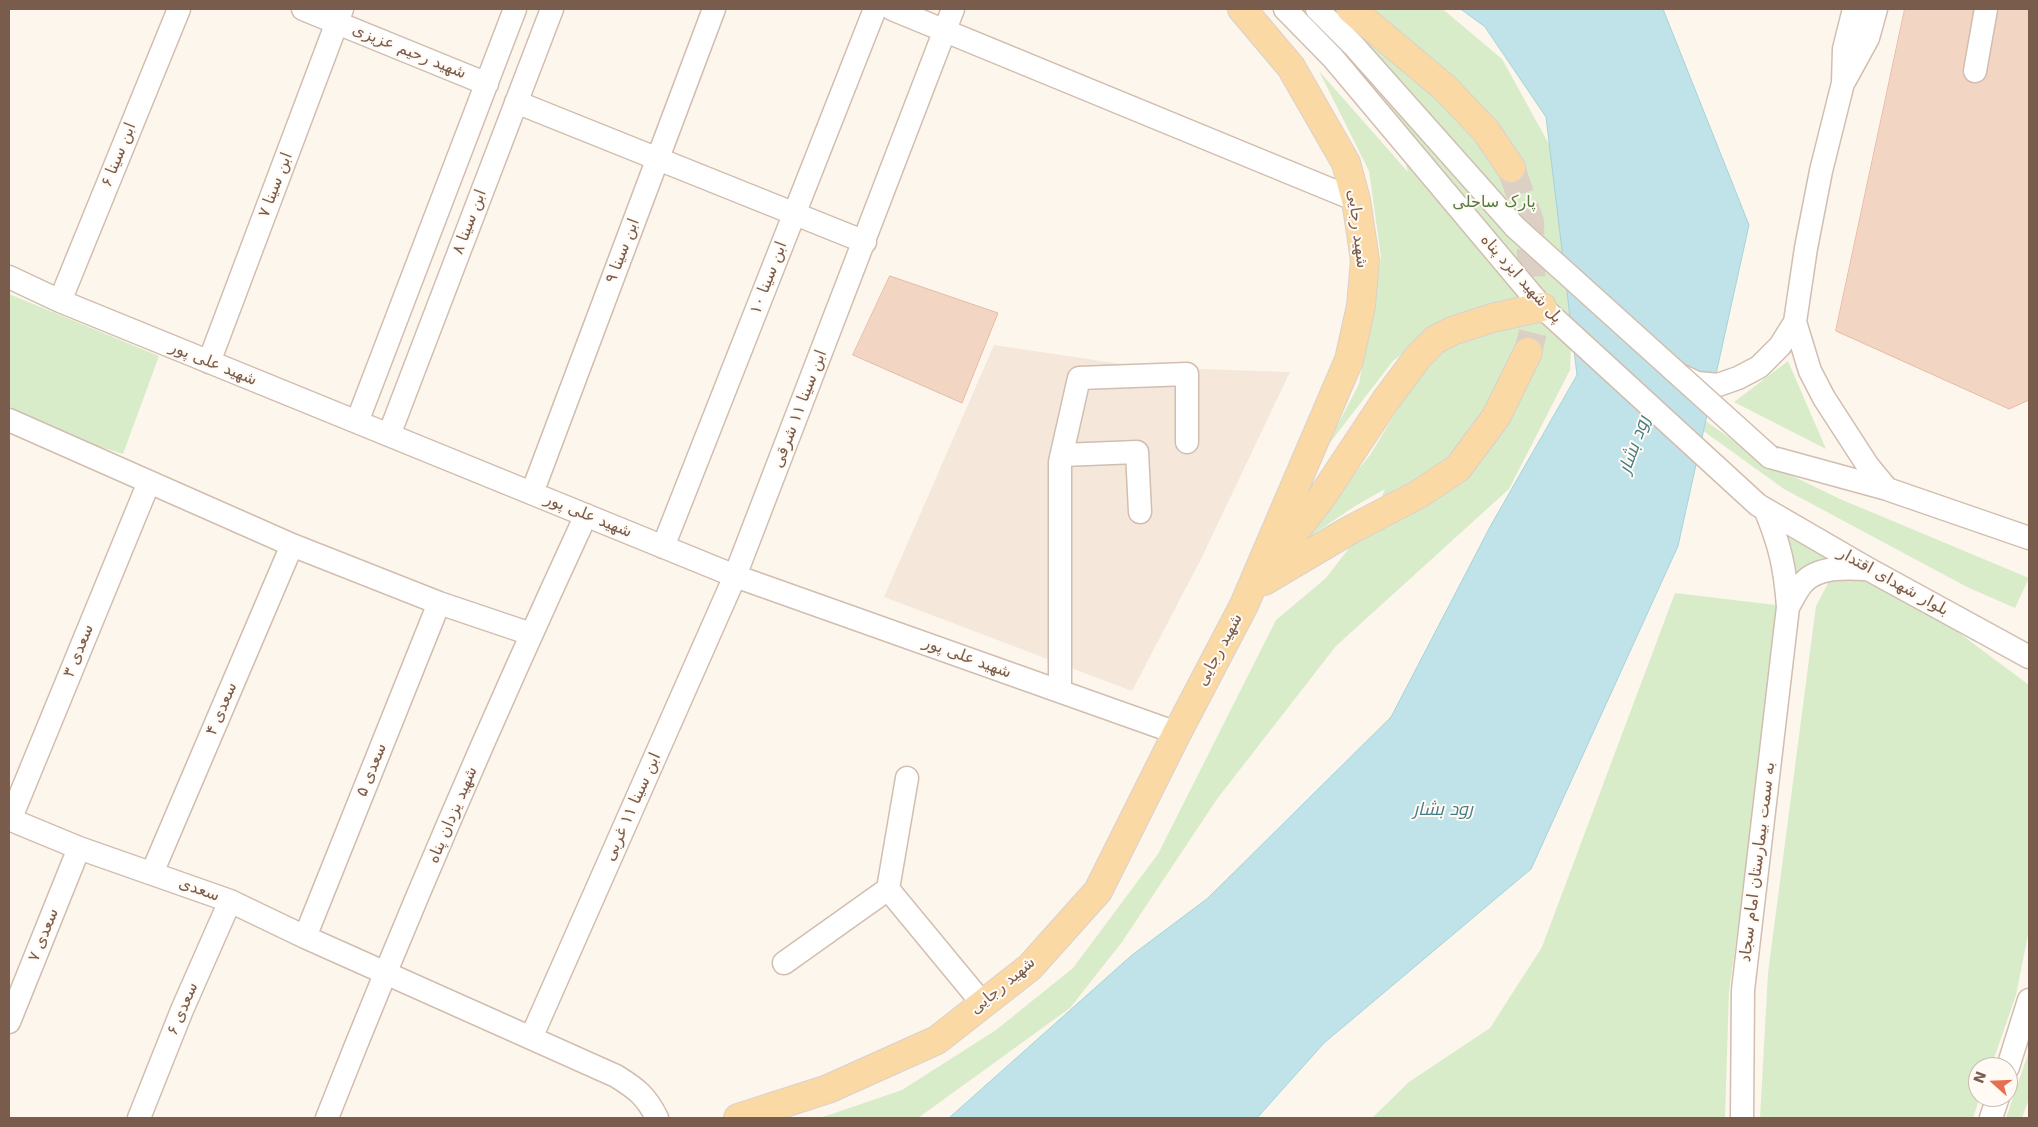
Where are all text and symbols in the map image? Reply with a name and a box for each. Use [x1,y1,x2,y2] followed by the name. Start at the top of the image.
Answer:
[349,20,469,84] street label: شهید رحیم عزیزی
[97,120,141,190] street label: ابن سینا ۶
[255,150,297,220] street label: ابن سینا ۷
[449,187,491,257] street label: ابن سینا ۸
[1343,188,1371,270] street label: شهید رجایی
[1452,193,1536,213] park label: پارک ساحلی
[602,216,644,286] street label: ابن سینا ۹
[1476,231,1566,327] street label: پل شهید ایزد پناه
[746,239,792,317] street label: ابن سینا ۱۰
[166,338,260,390] street label: شهید علی پور
[769,347,831,471] street label: ابن سینا ۱۱ شرقی
[1615,413,1655,477] water label: رود بشار
[541,490,635,542] street label: شهید علی پور
[1834,544,1952,620] street label: بلوار شهدای اقتدار
[1193,610,1247,690] street label: شهید رجایی
[60,622,98,680] street label: سعدی ۳
[920,633,1014,683] street label: شهید علی پور
[202,680,242,738] street label: سعدی ۴
[353,741,391,799] street label: سعدی ۵
[601,750,665,864] street label: ابن سینا ۱۱ غربی
[1736,761,1780,963] street label: به سمت بیمارستان امام سجاد
[424,764,482,866] street label: شهید یزدان پناه
[1413,799,1473,821] water label: رود بشار
[176,874,222,906] street label: سعدی
[25,906,63,964] street label: سعدی ۷
[966,953,1040,1019] street label: شهید رجایی
[163,980,203,1038] street label: سعدی ۶
[1968,1057,2018,1107] north arrow
[1970,1069,1989,1085] text: N

